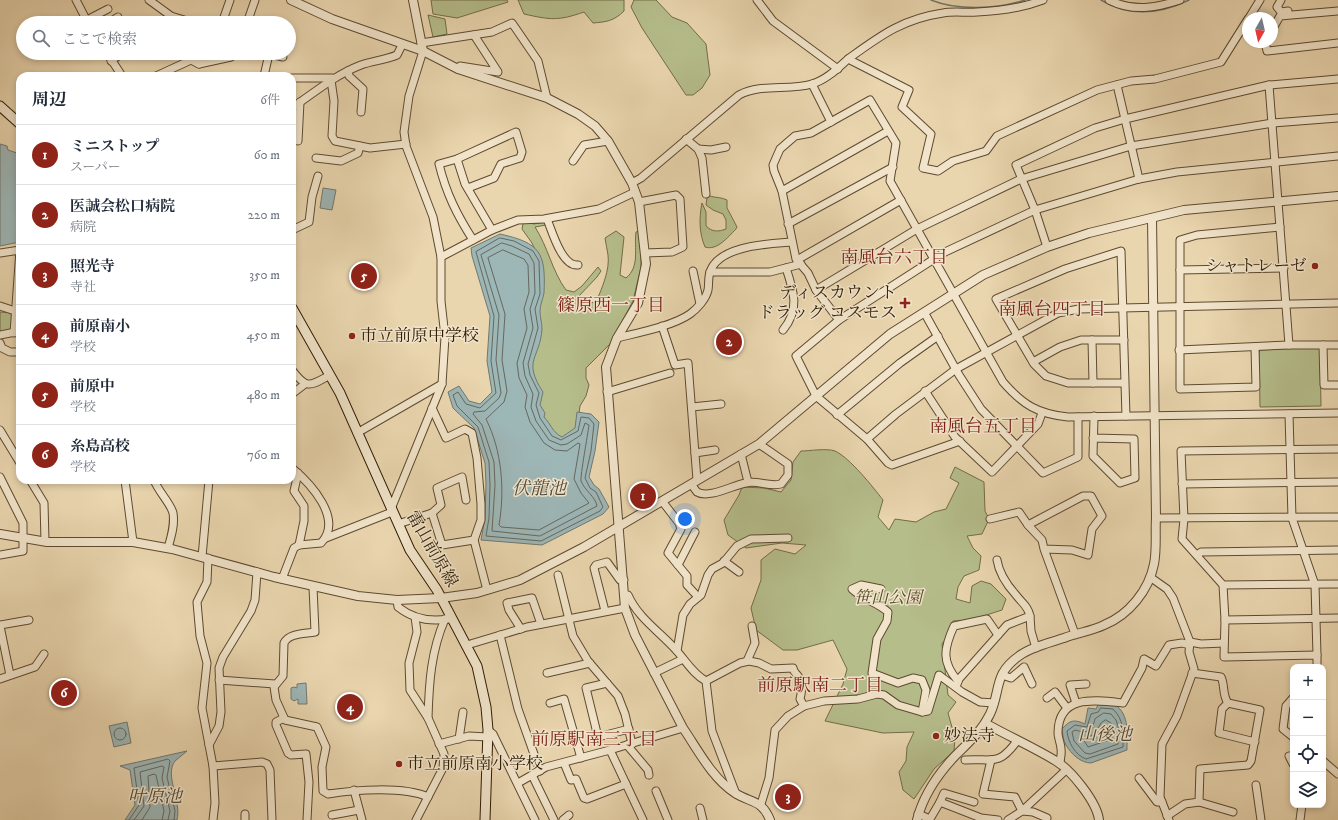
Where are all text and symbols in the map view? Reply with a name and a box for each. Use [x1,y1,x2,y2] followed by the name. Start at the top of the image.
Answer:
[1242,12,1278,48] north arrow
[16,16,296,60] search box
[30,27,52,49] icon: search
[62,30,137,49] text: ここで検索
[32,89,66,111] text: 周辺
[260,92,280,108] text: 6件
[70,137,160,156] text: ミニストップ
[43,147,47,163] text: 1
[254,147,280,163] text: 60 m
[70,159,121,175] text: スーパー
[70,197,175,216] text: 医誠会松口病院
[42,207,48,223] text: 2
[248,207,280,223] text: 220 m
[70,219,96,235] text: 病院
[840,247,948,269] district label: 南風台六丁目
[1206,255,1307,277] place label: シャトレーゼ
[70,257,115,276] text: 照光寺
[351,261,377,291] pin: 5
[1310,261,1320,271] marker: シャトレーゼ
[43,267,47,283] text: 3
[249,267,280,283] text: 350 m
[70,279,96,295] text: 寺社
[758,282,897,324] place label: ディスカウント ドラッグ コスモス
[557,295,665,317] district label: 篠原西一丁目
[900,298,910,308] marker: ディスカウント ドラッグ コスモス
[998,299,1106,321] district label: 南風台四丁目
[70,317,130,336] text: 前原南小
[360,325,479,347] place label: 市立前原中学校
[41,327,49,343] text: 4
[247,327,280,343] text: 450 m
[716,327,742,357] pin: 2
[347,331,357,341] marker: 市立前原中学校
[70,339,96,355] text: 学校
[70,377,115,396] text: 前原中
[42,387,48,403] text: 5
[246,387,280,403] text: 480 m
[70,399,96,415] text: 学校
[929,416,1037,438] district label: 南風台五丁目
[70,437,130,456] text: 糸島高校
[42,447,48,463] text: 6
[247,447,280,463] text: 760 m
[70,459,96,475] text: 学校
[512,478,568,500] water label: 伏龍池
[630,481,656,511] pin: 1
[401,507,463,591] street label: 雷山前原線
[675,509,695,529] your location
[854,587,925,609] park label: 笹山公園
[1290,664,1326,808] map controls
[1290,664,1326,700] button: +
[757,675,883,697] district label: 前原駅南二丁目
[51,678,77,708] pin: 6
[337,692,363,722] pin: 4
[1290,700,1326,736] button: −
[1078,724,1134,746] water label: 山後池
[944,725,995,747] place label: 妙法寺
[531,729,657,751] district label: 前原駅南三丁目
[931,731,941,741] marker: 妙法寺
[1290,736,1326,772] button: locate
[407,753,543,775] place label: 市立前原南小学校
[394,759,404,769] marker: 市立前原南小学校
[1290,772,1326,808] button: layers
[775,782,801,812] pin: 3
[128,786,184,808] water label: 叶原池

